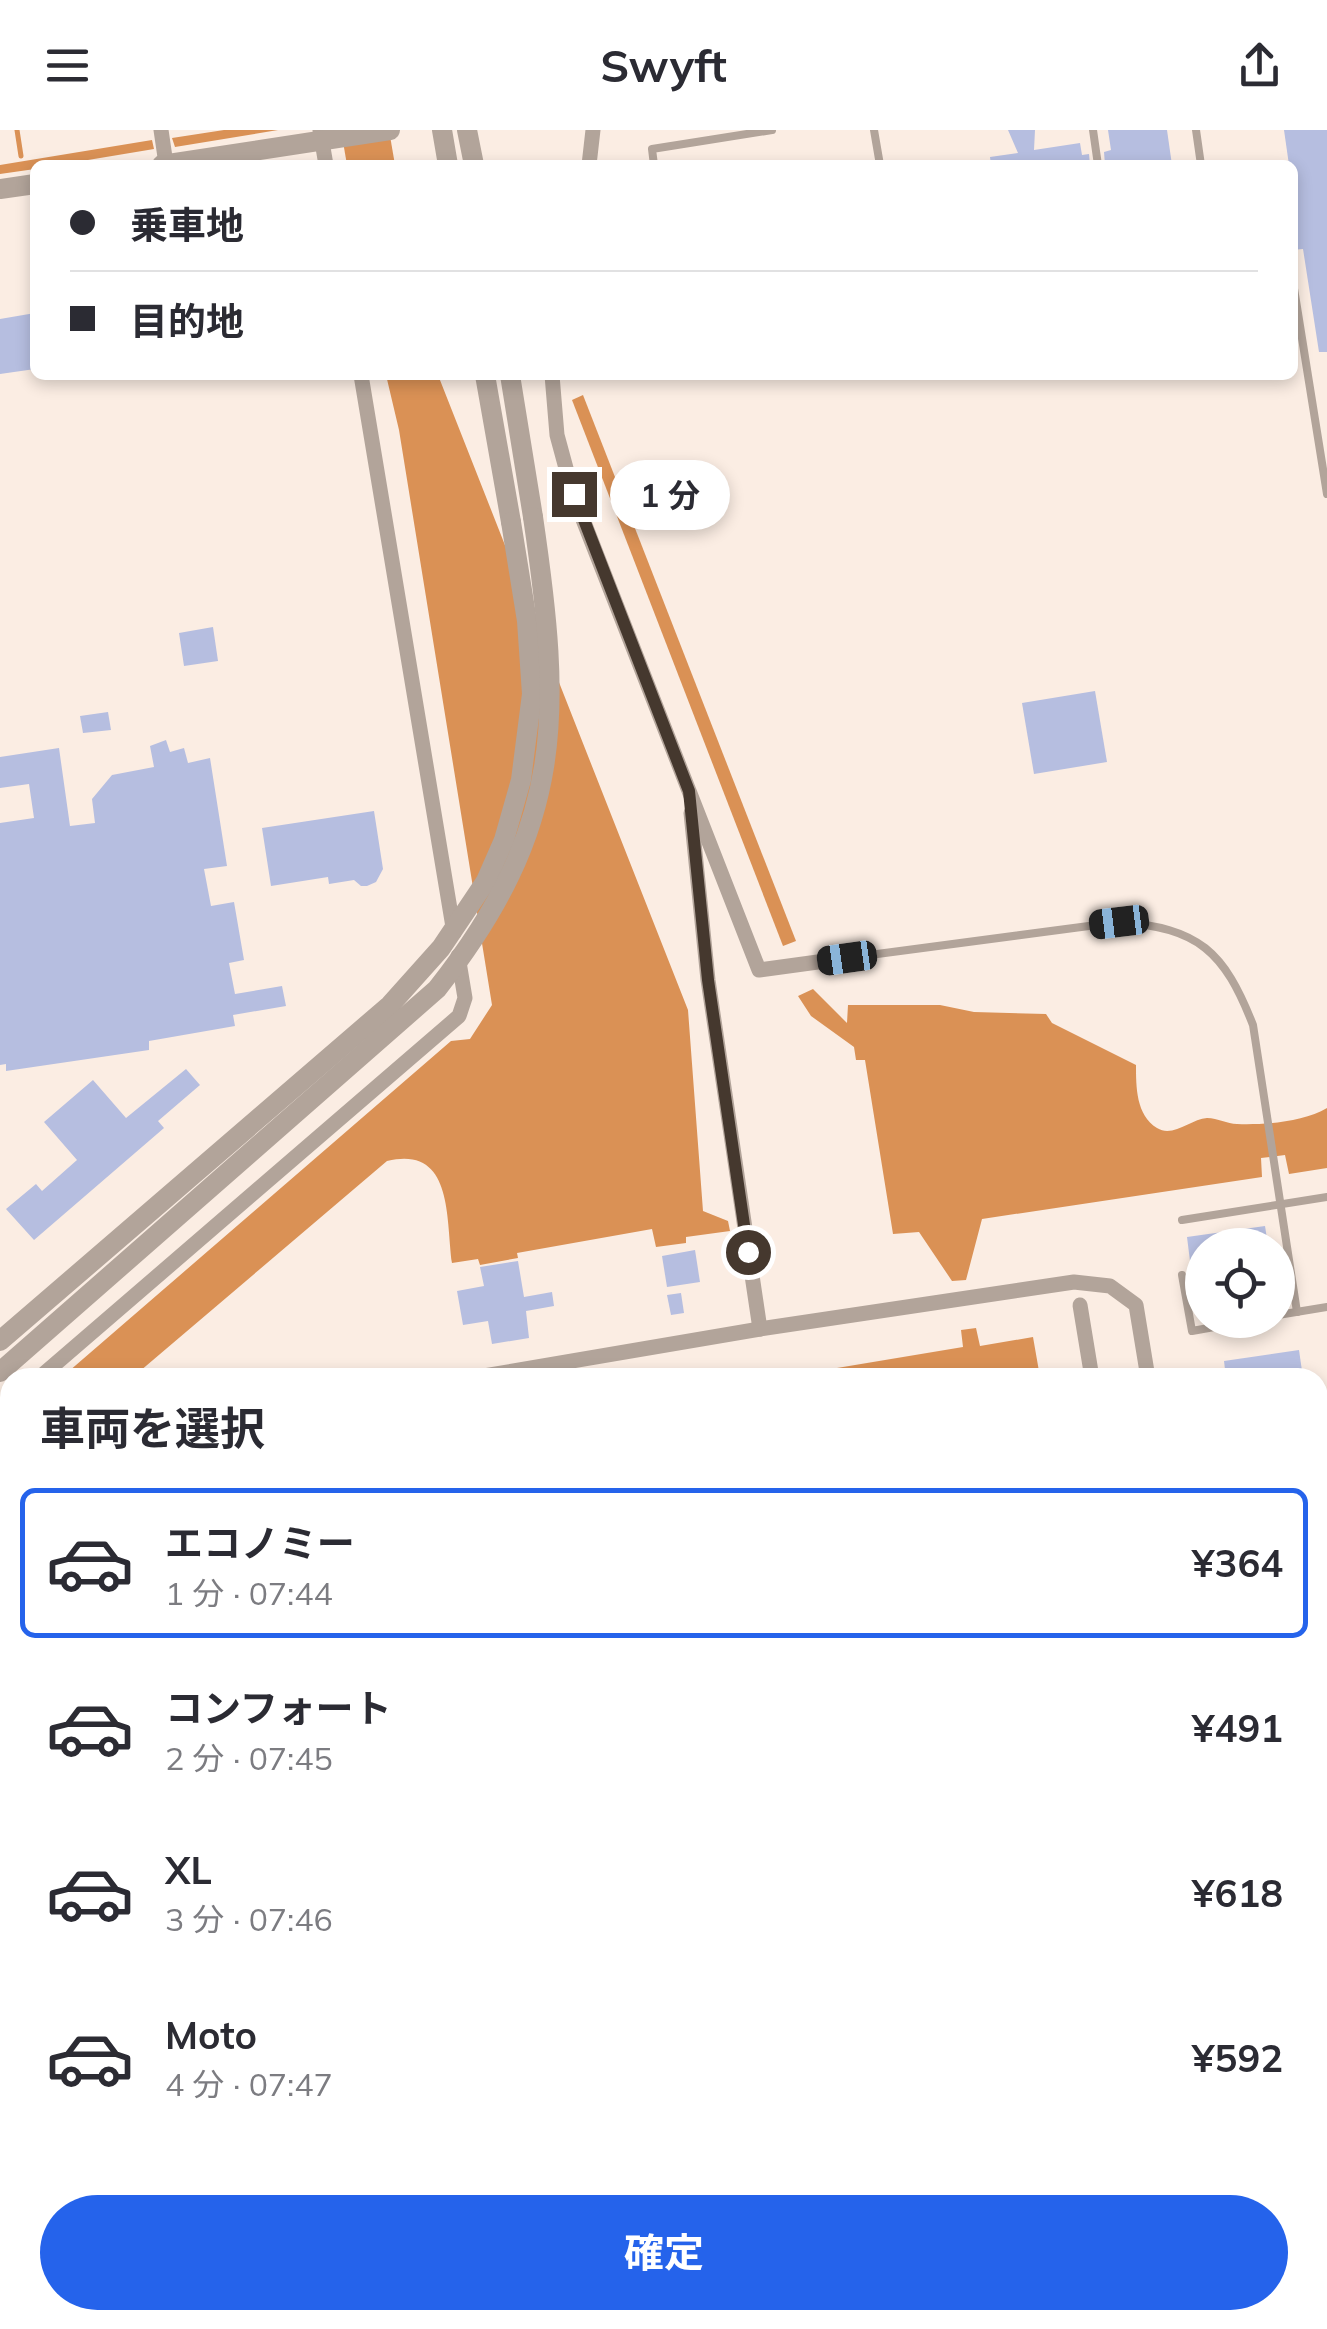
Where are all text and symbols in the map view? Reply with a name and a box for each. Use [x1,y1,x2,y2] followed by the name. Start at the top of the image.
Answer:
[600,37,727,93] text: Swyft
[40,38,95,93] icon: menu
[1232,38,1287,93] icon: share
[130,201,244,249] text: 乗車地
[130,297,244,345] text: 目的地
[609,459,729,529] callout: 1 分
[552,472,597,517] route end
[640,475,700,515] text: 1 分
[1087,903,1151,941] car
[815,939,879,977] car
[1185,1228,1295,1338] map controls
[1185,1228,1295,1338] button: locate
[726,1230,771,1275] route start
[40,1400,265,1456] text: 車両を選択
[45,1518,135,1608] icon: car
[165,1519,355,1567] text: エコノミー
[1192,1539,1283,1587] text: ¥364
[165,1573,333,1613] text: 1 分 · 07:44
[45,1683,135,1773] icon: car
[165,1684,392,1732] text: コンフォート
[1192,1704,1283,1752] text: ¥491
[165,1738,333,1778] text: 2 分 · 07:45
[165,1846,212,1894] text: XL
[45,1848,135,1938] icon: car
[1192,1869,1283,1917] text: ¥618
[165,1899,333,1939] text: 3 分 · 07:46
[165,2011,257,2059] text: Moto
[45,2013,135,2103] icon: car
[1192,2034,1283,2082] text: ¥592
[165,2064,333,2104] text: 4 分 · 07:47
[40,2195,1288,2310] button: 確定

